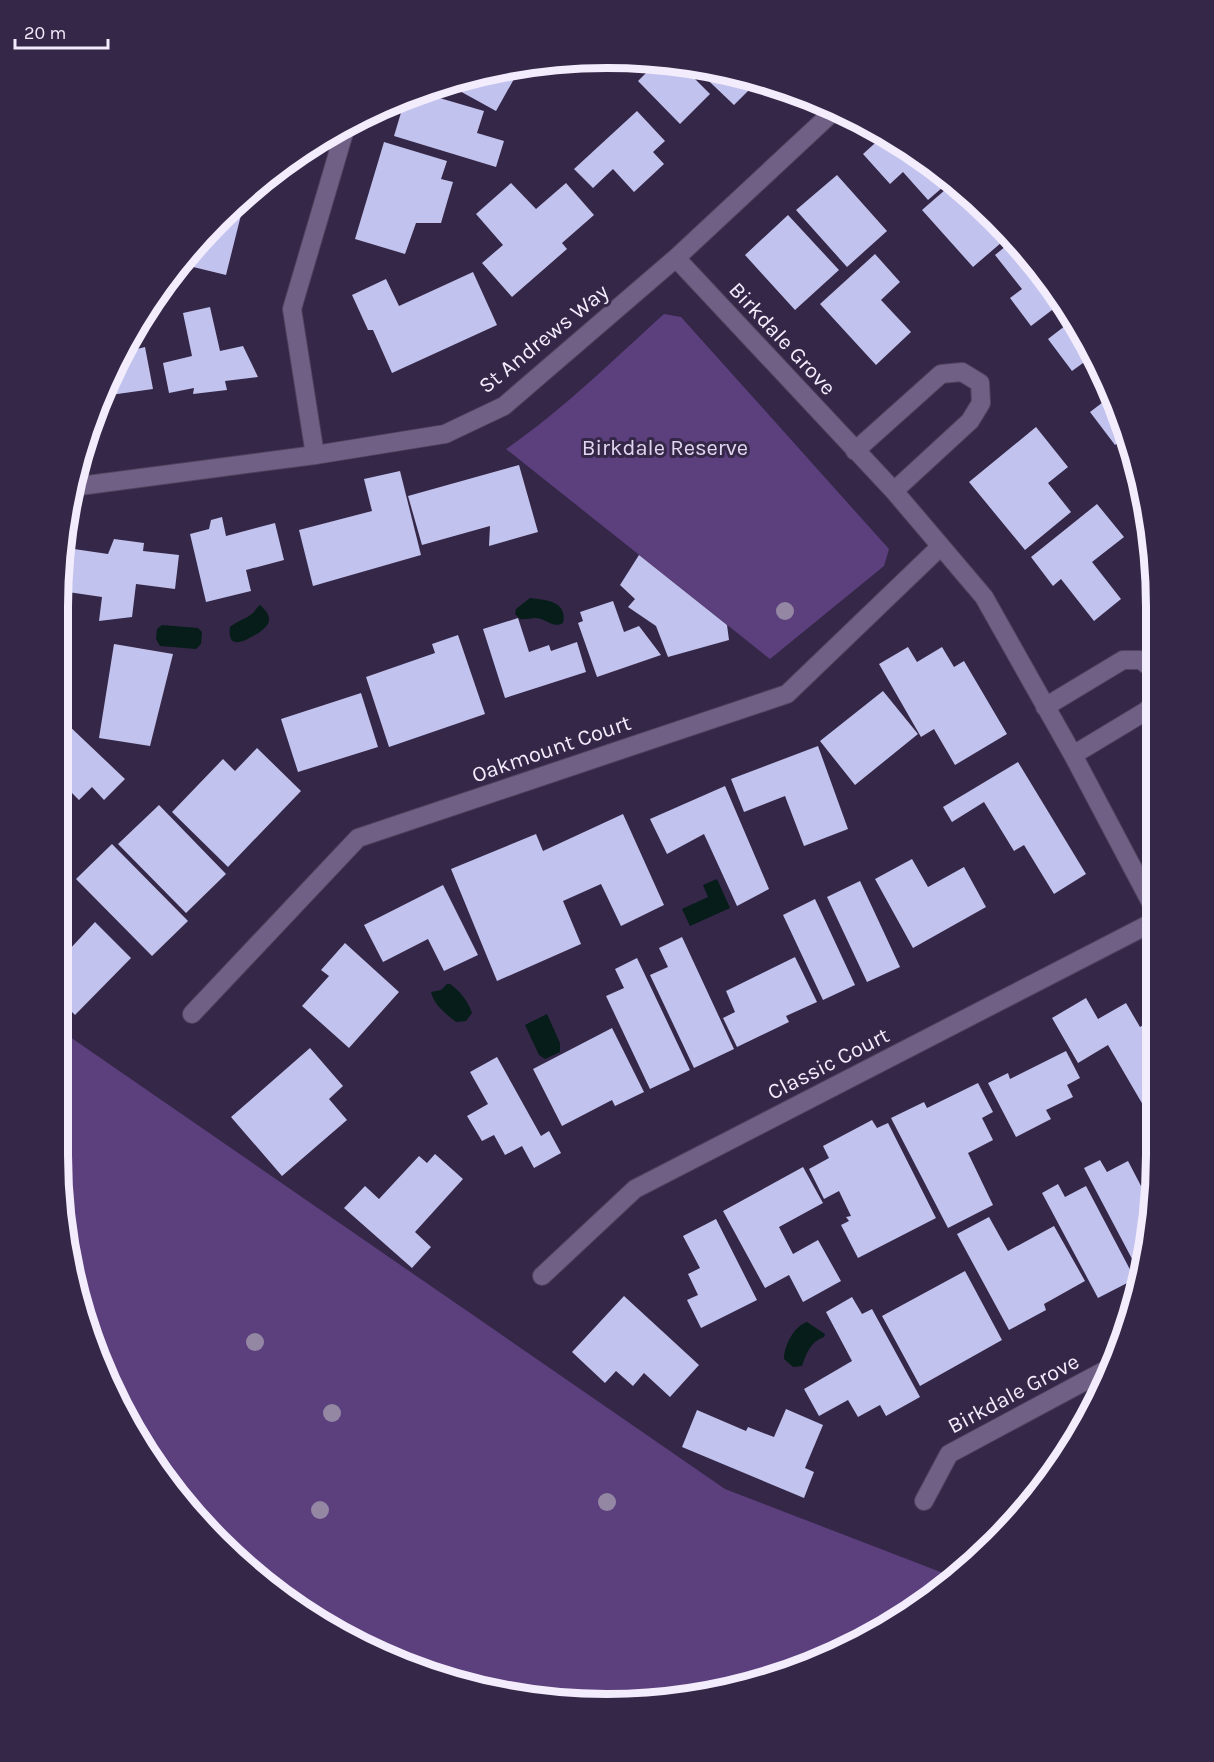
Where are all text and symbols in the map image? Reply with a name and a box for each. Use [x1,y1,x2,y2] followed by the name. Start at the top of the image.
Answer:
[15,12,108,50] scale bar
[24,22,66,44] text: 20 m
[723,277,841,401] street label: Birkdale Grove
[474,279,614,399] street label: St Andrews Way
[582,435,748,461] park label: Birkdale Reserve
[468,710,634,788] street label: Oakmount Court
[763,1022,894,1106] street label: Classic Court
[943,1348,1084,1439] street label: Birkdale Grove

